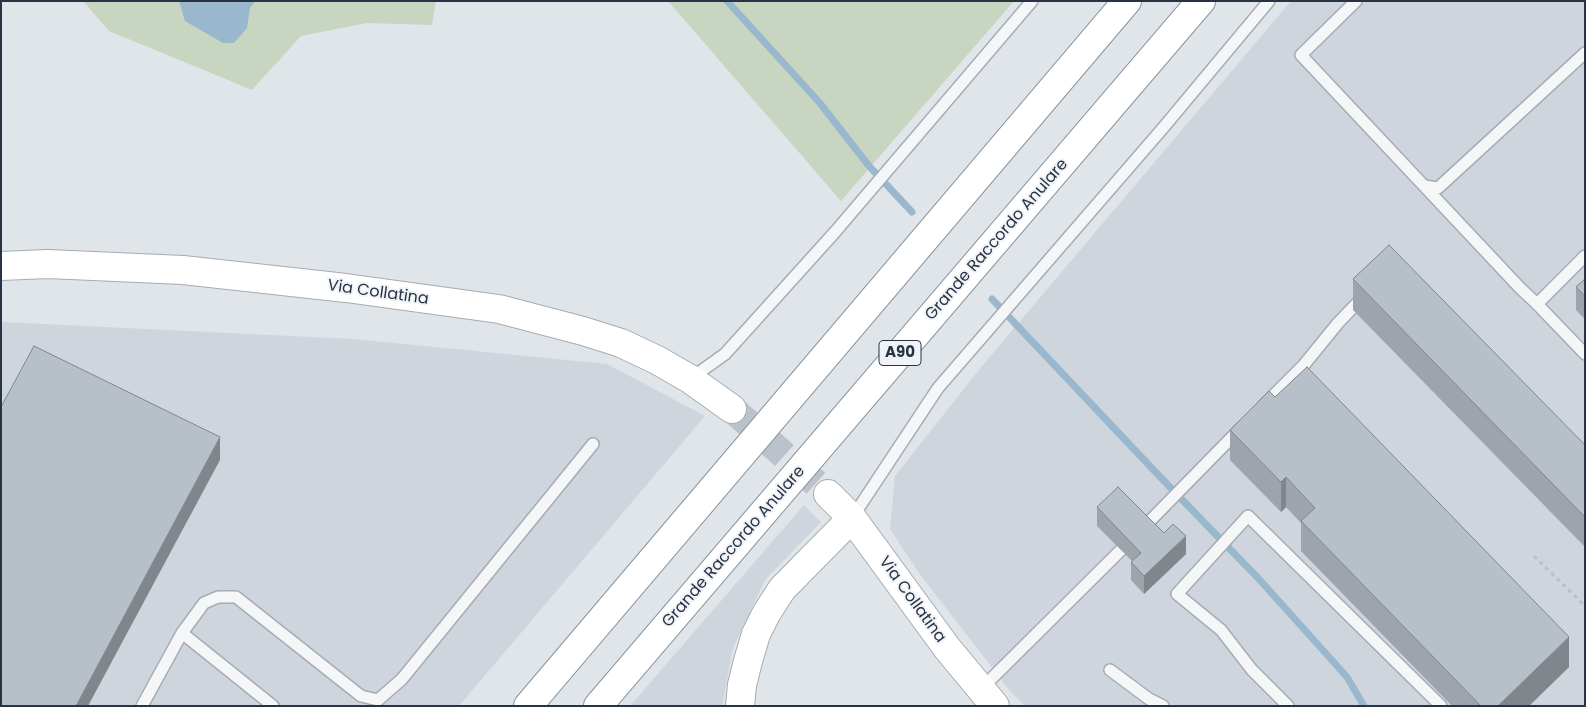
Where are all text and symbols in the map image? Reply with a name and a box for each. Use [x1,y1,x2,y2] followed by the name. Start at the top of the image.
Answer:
[922,155,1072,325] street label: Grande Raccordo Anulare
[326,276,430,310] street label: Via Collatina
[879,340,921,366] road number: A90
[659,462,809,632] street label: Grande Raccordo Anulare
[874,553,950,647] street label: Via Collatina

